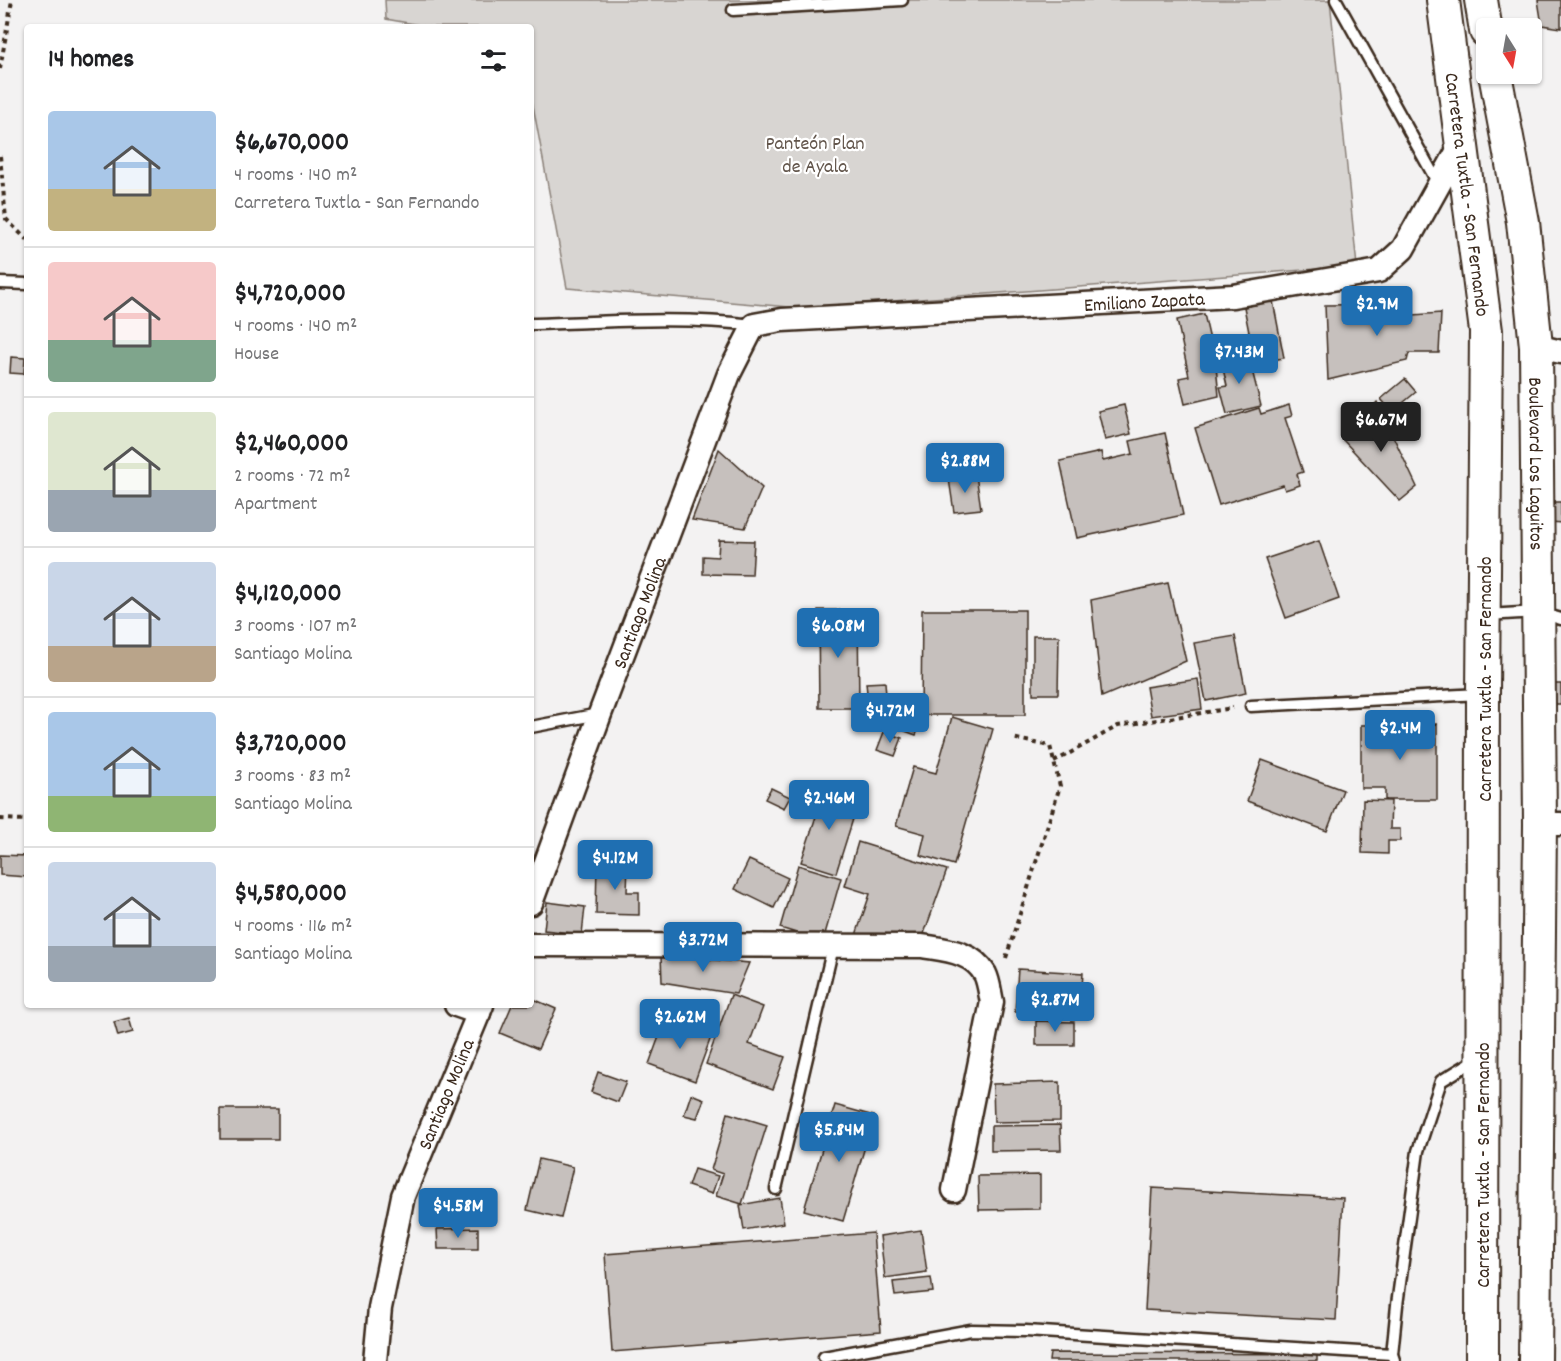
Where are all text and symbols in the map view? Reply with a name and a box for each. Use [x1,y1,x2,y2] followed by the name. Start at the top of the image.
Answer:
[1476,18,1542,84] north arrow
[1476,18,1542,84] map controls
[48,42,134,79] text: 14 homes
[477,44,510,77] icon: filters
[1436,71,1495,318] street label: Carretera Tuxtla - San Fernando
[234,125,349,162] text: $6,670,000
[765,131,865,182] park label: Panteón Plan de Ayala
[96,135,168,207] icon: home
[234,162,357,190] text: 4 rooms · 140 m²
[234,190,479,218] text: Carretera Tuxtla - San Fernando
[234,276,346,313] text: $4,720,000
[96,286,168,358] icon: home
[1335,286,1419,337] pin: $2.9M
[1083,287,1206,321] street label: Emiliano Zapata
[1355,291,1399,319] text: $2.9M
[234,313,357,341] text: 4 rooms · 140 m²
[1190,334,1288,385] pin: $7.43M
[1214,339,1264,367] text: $7.43M
[234,341,279,369] text: House
[1519,377,1549,550] street label: Boulevard Los Laguitos
[1332,402,1430,453] pin: $6.67M
[1355,407,1407,435] text: $6.67M
[234,426,349,463] text: $2,460,000
[96,436,168,508] icon: home
[916,443,1014,494] pin: $2.88M
[940,448,990,476] text: $2.88M
[234,463,350,491] text: 2 rooms · 72 m²
[234,491,317,519] text: Apartment
[607,553,676,673] street label: Santiago Molina
[1473,556,1501,802] street label: Carretera Tuxtla - San Fernando
[234,576,342,613] text: $4,120,000
[96,586,168,658] icon: home
[789,608,887,659] pin: $6.08M
[234,613,357,641] text: 3 rooms · 107 m²
[811,613,865,641] text: $6.08M
[234,641,352,669] text: Santiago Molina
[841,693,939,744] pin: $4.72M
[865,698,915,726] text: $4.72M
[1358,710,1442,761] pin: $2.4M
[1379,715,1421,743] text: $2.4M
[234,726,347,763] text: $3,720,000
[96,736,168,808] icon: home
[234,763,351,791] text: 3 rooms · 83 m²
[780,780,878,831] pin: $2.46M
[803,785,855,813] text: $2.46M
[234,791,352,819] text: Santiago Molina
[566,840,664,891] pin: $4.12M
[592,845,638,873] text: $4.12M
[234,876,347,913] text: $4,580,000
[96,886,168,958] icon: home
[234,913,352,941] text: 4 rooms · 116 m²
[654,922,752,973] pin: $3.72M
[678,927,728,955] text: $3.72M
[234,941,352,969] text: Santiago Molina
[1006,982,1104,1033] pin: $2.87M
[1030,987,1080,1015] text: $2.87M
[631,999,729,1050] pin: $2.62M
[654,1004,706,1032] text: $2.62M
[413,1035,484,1155] street label: Santiago Molina
[1471,1042,1499,1288] street label: Carretera Tuxtla - San Fernando
[790,1112,888,1163] pin: $5.84M
[814,1117,864,1145] text: $5.84M
[409,1188,507,1239] pin: $4.58M
[433,1193,483,1221] text: $4.58M

